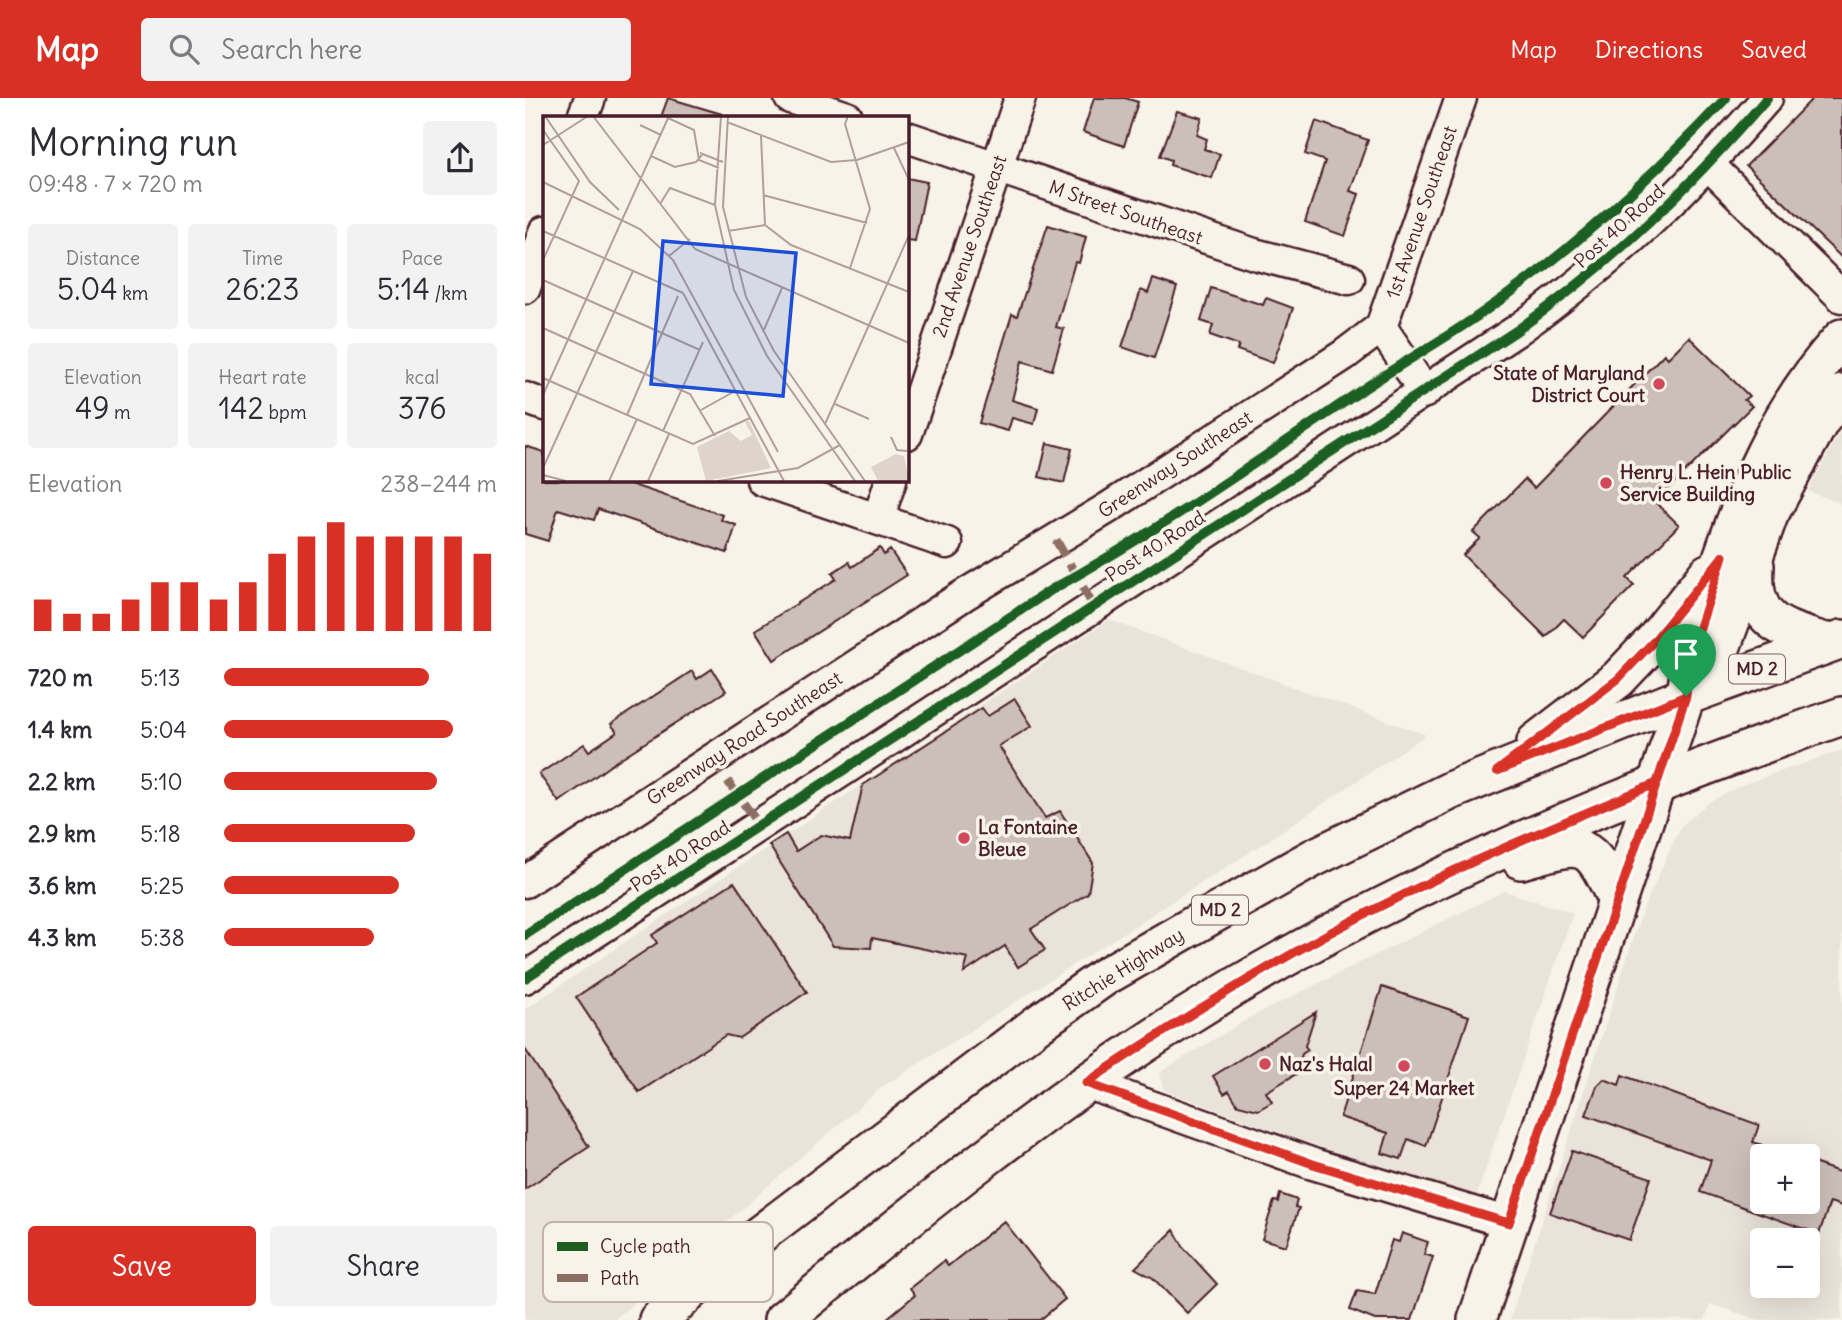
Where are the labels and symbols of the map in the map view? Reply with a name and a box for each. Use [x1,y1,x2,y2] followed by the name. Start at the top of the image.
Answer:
[543,116,908,481] inset map
[1380,122,1462,302] street label: 1st Avenue Southeast
[927,152,1011,340] street label: 2nd Avenue Southeast
[1046,174,1206,250] street label: M Street Southeast
[1569,179,1669,273] street label: Post 40 Road
[1493,361,1646,407] place label: State of Maryland District Court
[1651,376,1667,392] marker: State of Maryland District Court
[1093,405,1257,523] street label: Greenway Southeast
[1620,460,1792,506] place label: Henry L. Hein Public Service Building
[1598,475,1614,491] marker: Henry L. Hein Public Service Building
[1101,505,1209,587] street label: Post 40 Road
[1656,624,1716,696] pin
[1729,654,1785,684] road number: MD 2
[642,666,846,810] street label: Greenway Road Southeast
[626,815,734,897] street label: Post 40 Road
[978,815,1078,861] place label: La Fontaine Bleue
[956,830,972,846] marker: La Fontaine Bleue
[1192,896,1248,924] road number: MD 2
[1058,922,1188,1016] street label: Ritchie Highway
[1279,1052,1373,1076] place label: Naz's Halal
[1257,1056,1273,1072] marker: Naz's Halal
[1396,1058,1412,1074] marker: Super 24 Market
[1334,1076,1475,1100] place label: Super 24 Market
[543,1222,773,1302] legend
[600,1234,691,1258] text: Cycle path
[600,1266,639,1290] text: Path

